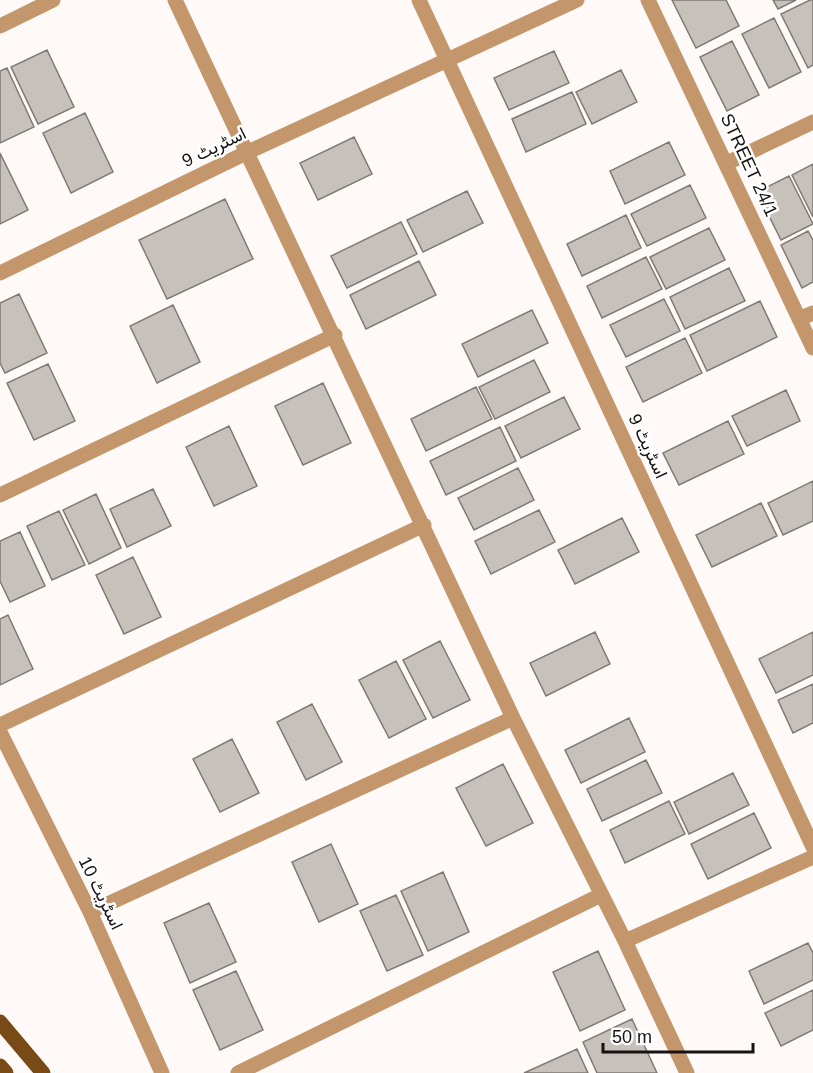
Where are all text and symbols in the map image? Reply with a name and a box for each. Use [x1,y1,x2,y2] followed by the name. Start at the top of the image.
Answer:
[717,111,781,219] street label: STREET 24/1
[179,123,250,172] street label: اسٹریٹ 9
[624,411,672,482] street label: اسٹریٹ 9
[74,853,127,933] street label: اسٹریٹ 10
[603,1016,753,1054] scale bar
[612,1027,652,1047] text: 50 m

